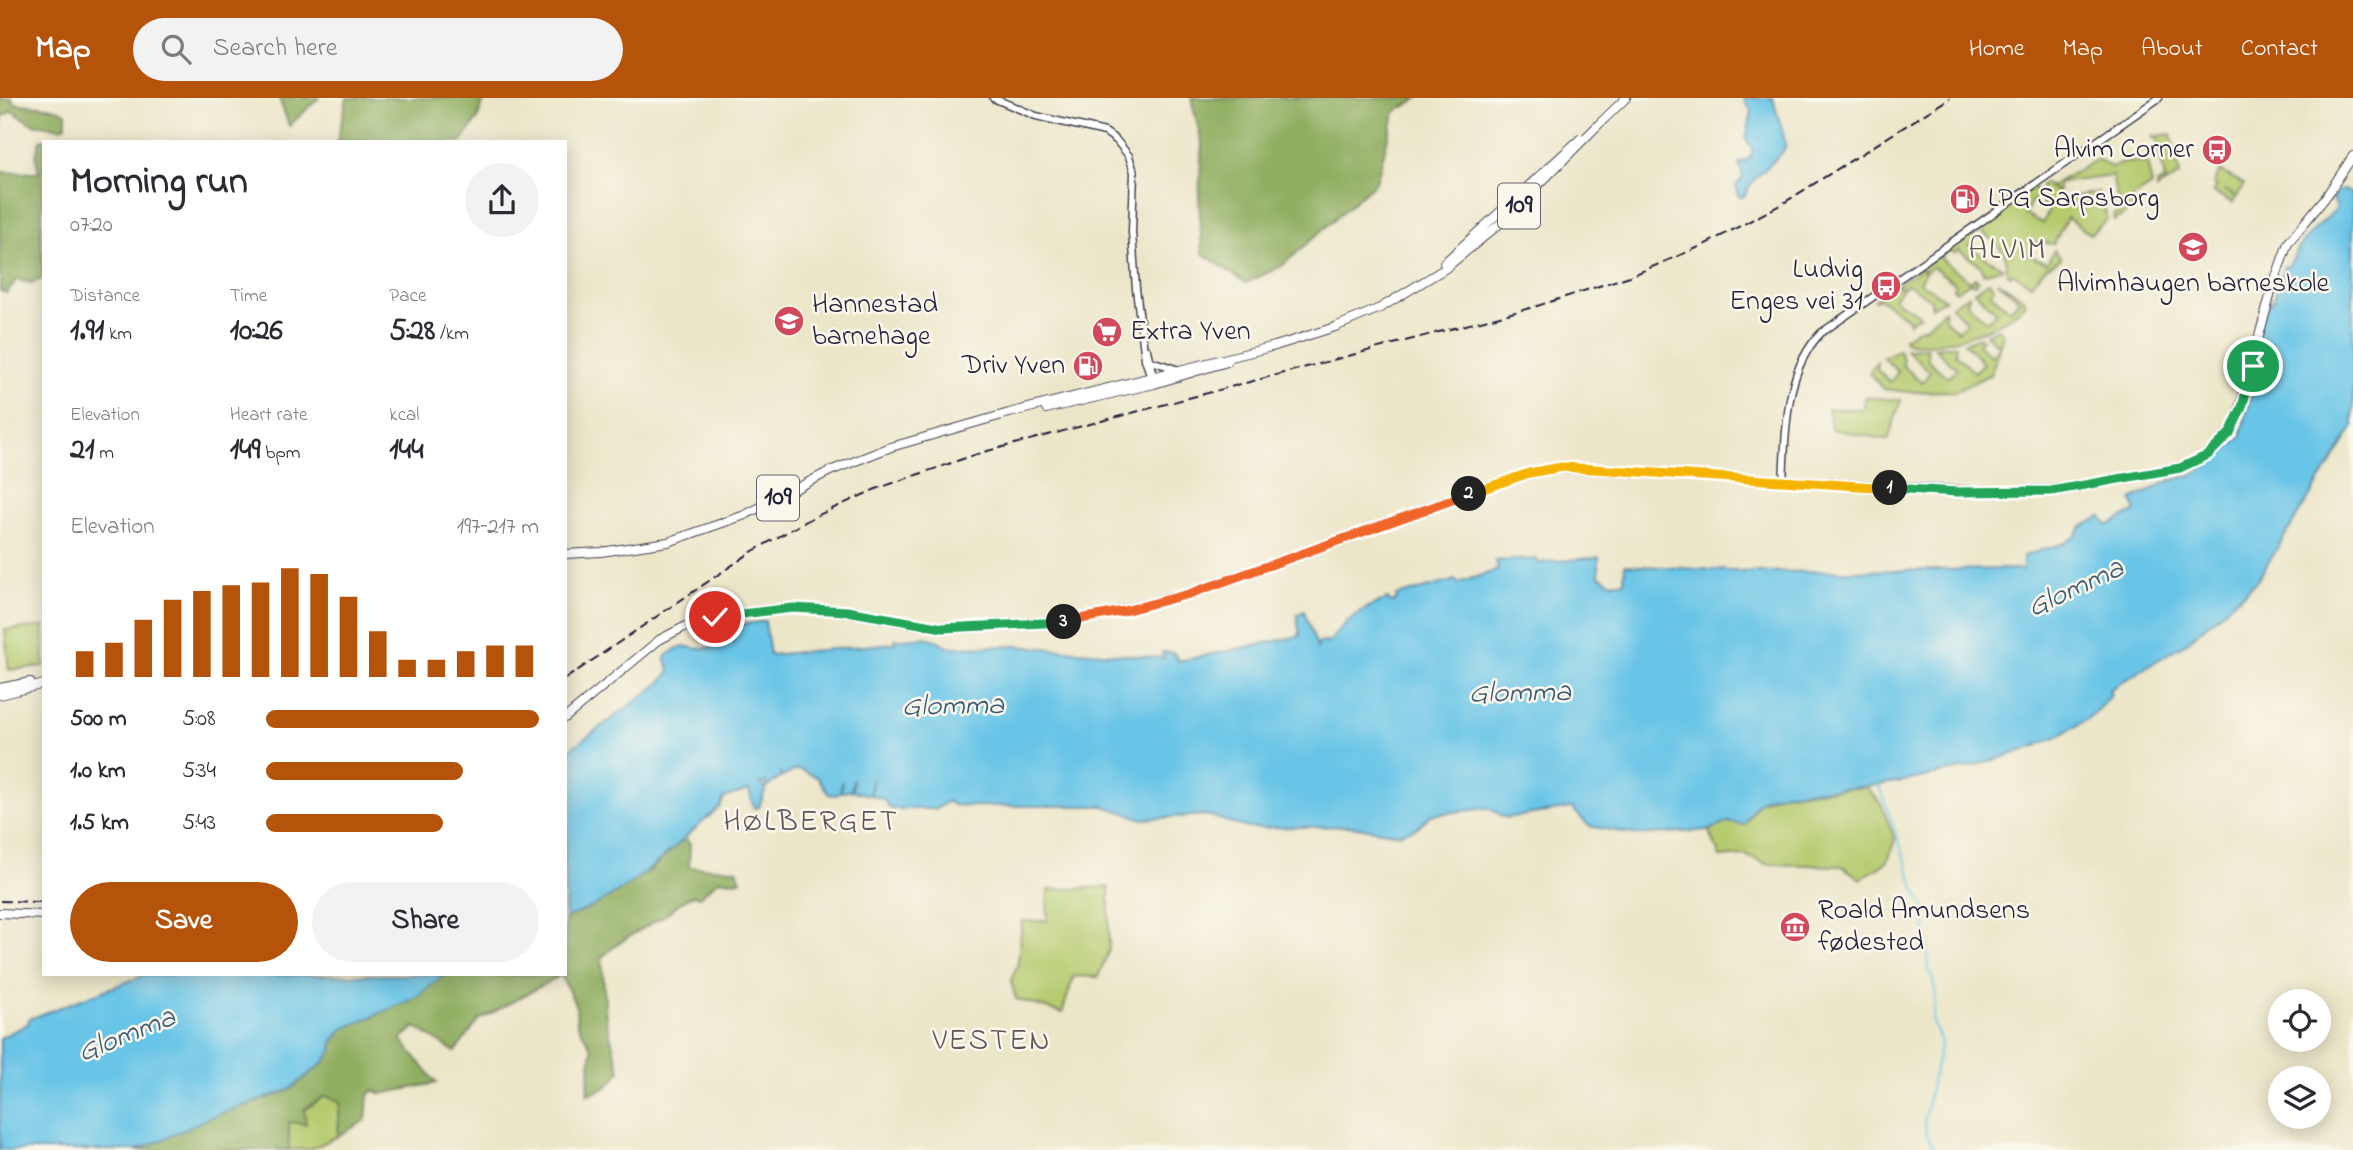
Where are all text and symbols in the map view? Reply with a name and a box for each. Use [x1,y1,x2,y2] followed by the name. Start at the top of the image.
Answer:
[133,18,623,81] search box
[35,25,91,73] text: Map
[157,30,195,68] icon: search
[213,30,337,68] text: Search here
[1969,32,2025,67] text: Home
[2063,32,2103,67] text: Map
[2141,32,2203,67] text: About
[2241,32,2318,67] text: Contact
[2054,130,2194,171] place label: Alvim Corner
[2200,133,2234,167] bus stop icon: Alvim Corner
[70,155,248,211] text: Morning run
[465,163,539,237] button: share
[1988,179,2159,220] place label: LPG Sarpsborg
[1948,182,1982,216] fuel station icon: LPG Sarpsborg
[1498,184,1540,228] road number: 109
[70,209,113,242] text: 07:20
[1969,229,2047,273] district label: ALVIM
[2176,230,2210,264] school or university icon: Alvimhaugen barneskole
[1729,250,1863,323] place label: Ludvig Enges vei 31
[2057,264,2330,305] place label: Alvimhaugen barneskole
[1869,269,1903,303] bus stop icon: Ludvig Enges vei 31
[70,283,140,310] text: Distance
[230,283,267,310] text: Time
[389,283,426,310] text: Pace
[812,285,938,358] place label: Hannestad barnehage
[772,304,806,338] school or university icon: Hannestad barnehage
[70,310,104,354] text: 1.91
[230,310,283,354] text: 10:26
[389,310,435,354] text: 5:28
[1130,312,1251,353] place label: Extra Yven
[1090,315,1124,349] supermarket icon: Extra Yven
[104,321,132,348] text: km
[435,321,469,348] text: /km
[2223,336,2283,396] pin
[961,346,1065,387] place label: Driv Yven
[2234,347,2272,385] icon: arrive
[1071,349,1105,383] fuel station icon: Driv Yven
[70,402,140,429] text: Elevation
[230,402,308,429] text: Heart rate
[389,402,420,429] text: kcal
[70,429,94,473] text: 21
[230,429,261,473] text: 149
[389,429,424,473] text: 144
[94,440,114,467] text: m
[261,440,300,467] text: bpm
[1872,470,1908,506] pin: 1
[1886,474,1893,501] text: 1
[757,476,799,520] road number: 109
[1452,476,1486,512] pin: 2
[1464,480,1473,507] text: 2
[70,511,155,544] text: Elevation
[457,511,539,544] text: 197–217 m
[2020,547,2132,631] water label: Glomma
[685,587,745,647] pin
[696,598,734,636] icon: check
[1046,604,1082,640] pin: 3
[1060,608,1067,635] text: 3
[1469,671,1572,717] water label: Glomma
[902,684,1005,730] water label: Glomma
[70,703,127,736] text: 500 m
[182,703,216,736] text: 5:08
[70,755,126,788] text: 1.0 km
[182,755,216,788] text: 5:34
[723,801,899,845] district label: HØLBERGET
[70,807,129,840] text: 1.5 km
[182,807,216,840] text: 5:43
[70,882,298,962] button: Save
[312,882,539,962] button: Share
[1818,891,2030,964] place label: Roald Amundsens fødested
[1778,910,1812,944] museum icon: Roald Amundsens fødested
[2268,989,2331,1129] map controls
[2268,989,2331,1052] button: locate
[71,996,183,1076] water label: Glomma
[931,1020,1052,1064] district label: VESTEN
[2268,1066,2331,1129] button: layers

